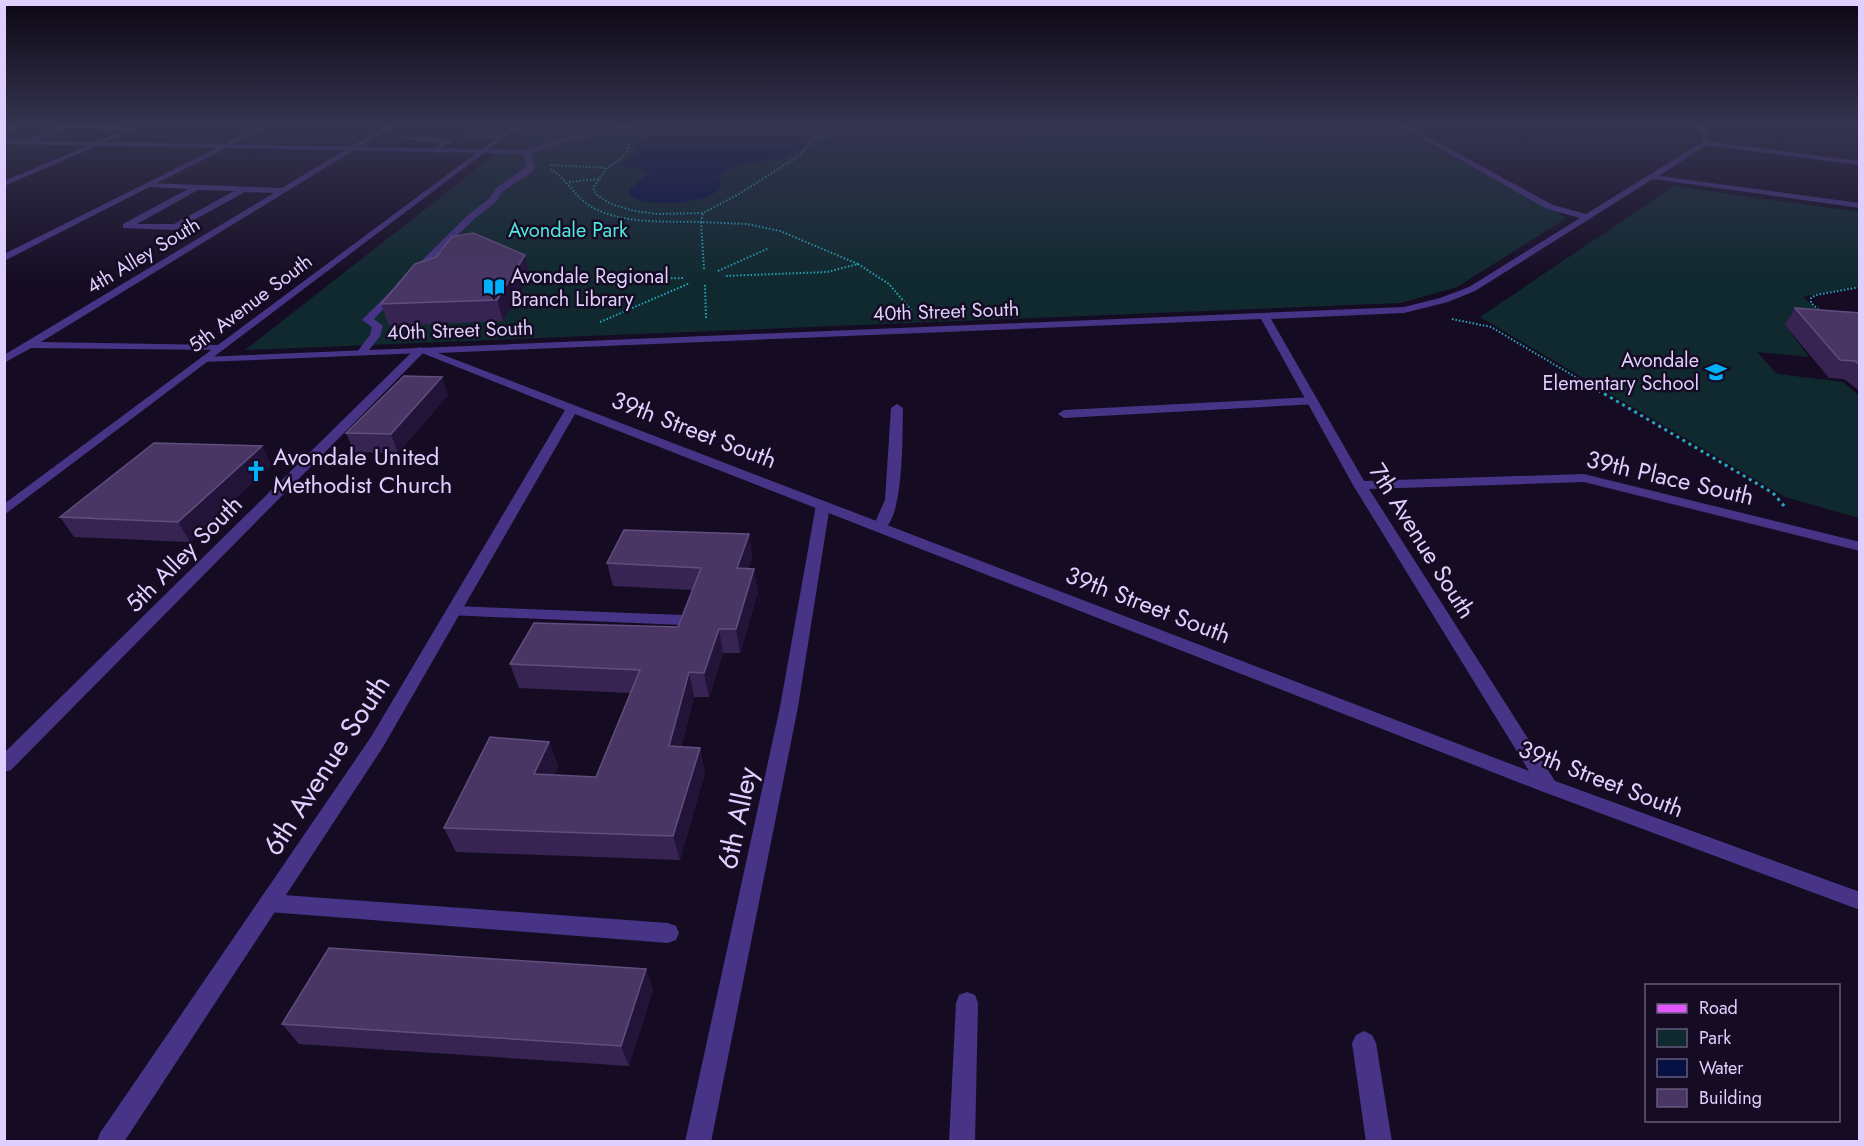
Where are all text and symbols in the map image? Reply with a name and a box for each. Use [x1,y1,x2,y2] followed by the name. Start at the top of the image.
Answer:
[81,210,206,301] street label: 4th Alley South
[508,216,628,245] park label: Avondale Park
[182,247,318,360] street label: 5th Avenue South
[511,262,669,314] place label: Avondale Regional Branch Library
[482,275,506,299] library icon: Avondale Regional Branch Library
[872,294,1020,329] street label: 40th Street South
[386,313,534,348] street label: 40th Street South
[1543,346,1699,398] place label: Avondale Elementary School
[1704,360,1728,384] school or university icon: Avondale Elementary School
[607,382,782,477] street label: 39th Street South
[273,439,452,502] place label: Avondale United Methodist Church
[1583,441,1757,514] street label: 39th Place South
[1361,456,1484,625] street label: 7th Avenue South
[244,459,268,483] church icon: Avondale United Methodist Church
[117,487,250,620] street label: 5th Alley South
[1061,557,1236,652] street label: 39th Street South
[252,667,400,864] street label: 6th Avenue South
[1514,731,1689,826] street label: 39th Street South
[707,763,768,873] street label: 6th Alley
[1645,984,1840,1122] legend
[1699,995,1738,1021] text: Road
[1699,1025,1731,1051] text: Park
[1699,1055,1744,1081] text: Water
[1699,1085,1762,1111] text: Building

